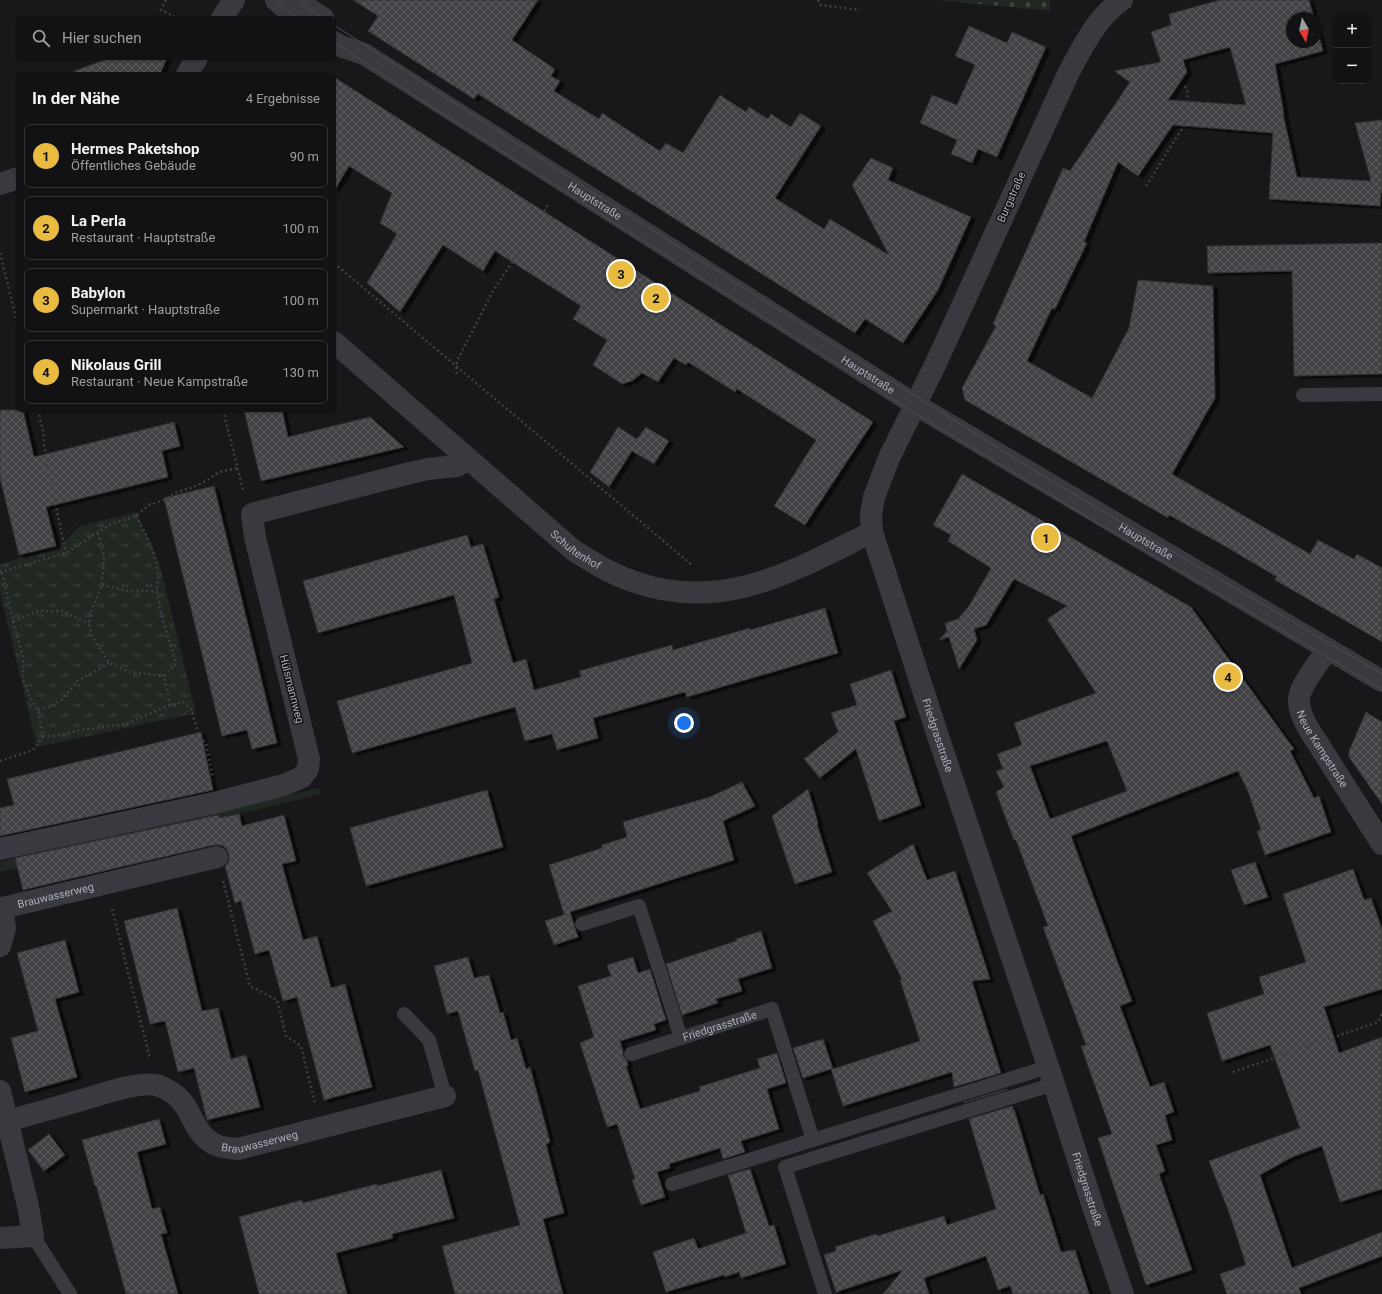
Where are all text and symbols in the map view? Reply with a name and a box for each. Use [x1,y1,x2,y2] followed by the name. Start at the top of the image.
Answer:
[1286,12,1322,48] north arrow
[1334,12,1370,84] map controls
[1334,12,1370,48] button: +
[16,16,336,60] search box
[30,27,52,49] icon: search
[62,29,141,47] text: Hier suchen
[1334,48,1370,84] button: −
[32,88,120,108] text: In der Nähe
[246,91,320,106] text: 4 Ergebnisse
[71,140,199,158] text: Hermes Paketshop
[42,149,50,164] text: 1
[290,149,319,164] text: 90 m
[71,158,196,173] text: Öffentliches Gebäude
[995,170,1028,224] street label: Burgstraße
[565,179,624,223] street label: Hauptstraße
[71,212,126,230] text: La Perla
[42,221,50,236] text: 2
[282,221,319,236] text: 100 m
[71,230,215,245] text: Restaurant · Hauptstraße
[608,259,634,289] pin: 3
[643,283,669,313] pin: 2
[71,284,125,302] text: Babylon
[42,293,50,308] text: 3
[282,293,319,308] text: 100 m
[71,302,220,317] text: Supermarkt · Hauptstraße
[839,353,897,397] street label: Hauptstraße
[71,356,162,374] text: Nikolaus Grill
[42,365,50,380] text: 4
[282,365,319,380] text: 130 m
[71,374,248,389] text: Restaurant · Neue Kampstraße
[1116,521,1175,563] street label: Hauptstraße
[1033,523,1059,553] pin: 1
[548,528,603,573] street label: Schultenhof
[277,653,306,725] street label: Hülsmannweg
[1215,662,1241,692] pin: 4
[919,697,956,774] street label: Friedgrasstraße
[1294,708,1350,790] street label: Neue Kampstraße
[674,713,694,733] your location
[16,880,95,911] street label: Brauwasserweg
[681,1008,759,1044] street label: Friedgrasstraße
[220,1128,299,1156] street label: Brauwasserweg
[1069,1151,1105,1228] street label: Friedgrasstraße

